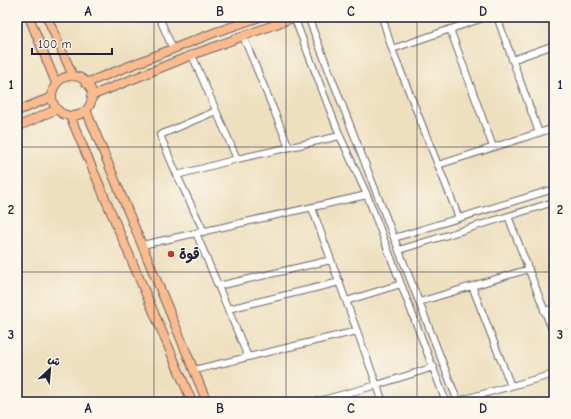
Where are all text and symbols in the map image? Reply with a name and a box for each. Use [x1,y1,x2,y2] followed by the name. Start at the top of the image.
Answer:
[84,4,92,19] text: A
[216,4,224,19] text: B
[347,4,355,19] text: C
[479,4,487,19] text: D
[32,30,112,56] scale bar
[38,37,71,51] text: 100 m
[8,77,14,92] text: 1
[557,77,563,92] text: 1
[8,202,14,217] text: 2
[557,202,563,217] text: 2
[179,246,200,264] place label: قوة
[166,249,176,259] marker: قوة
[8,327,14,342] text: 3
[557,327,563,342] text: 3
[30,349,70,389] north arrow
[46,352,62,369] text: ش
[84,401,92,416] text: A
[216,401,224,416] text: B
[347,401,355,416] text: C
[479,401,487,416] text: D

